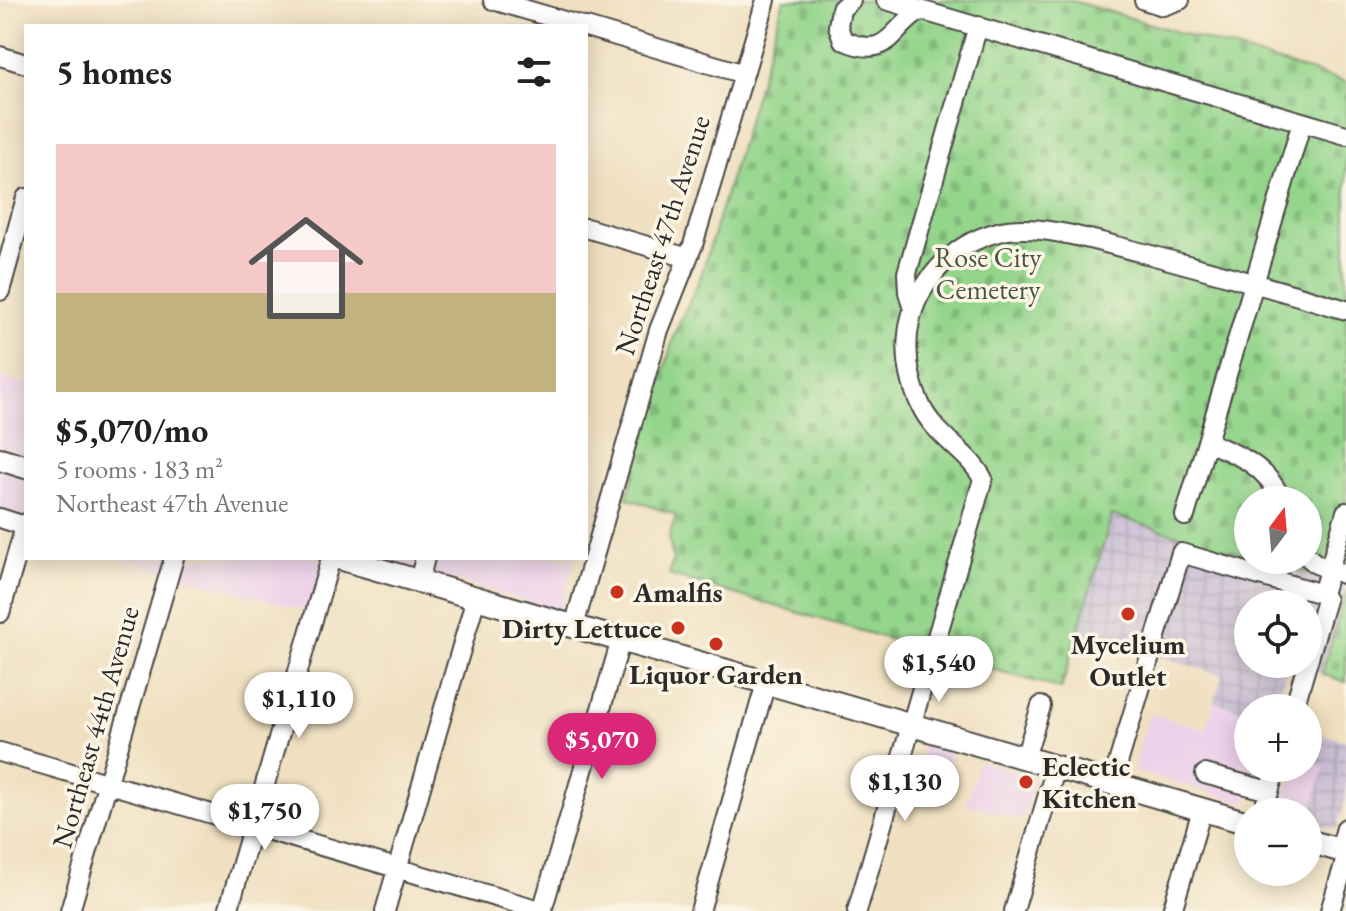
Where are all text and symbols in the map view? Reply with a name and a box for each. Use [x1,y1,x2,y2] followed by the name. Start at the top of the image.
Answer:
[56,50,172,94] text: 5 homes
[512,50,556,94] icon: filters
[606,110,718,360] street label: Northeast 47th Avenue
[234,196,378,340] icon: home
[934,239,1042,307] park label: Rose City Cemetery
[56,408,208,452] text: $5,070/mo
[56,452,223,486] text: 5 rooms · 183 m²
[56,486,288,520] text: Northeast 47th Avenue
[1234,486,1322,574] north arrow
[1234,486,1322,886] map controls
[632,574,723,610] place label: Amalfis
[608,583,626,601] marker: Amalfis
[1234,590,1322,678] button: locate
[43,602,147,852] street label: Northeast 44th Avenue
[1119,605,1137,623] marker: Mycelium Outlet
[502,610,662,646] place label: Dirty Lettuce
[669,619,687,637] marker: Dirty Lettuce
[1071,626,1186,694] place label: Mycelium Outlet
[707,635,725,653] marker: Liquor Garden
[874,636,1004,704] pin: $1,540
[902,645,976,679] text: $1,540
[629,656,803,692] place label: Liquor Garden
[234,672,364,740] pin: $1,110
[262,681,336,715] text: $1,110
[1234,694,1322,782] button: +
[537,713,667,781] pin: $5,070
[565,722,639,756] text: $5,070
[1042,748,1137,816] place label: Eclectic Kitchen
[840,755,970,823] pin: $1,130
[868,764,942,798] text: $1,130
[1017,773,1035,791] marker: Eclectic Kitchen
[200,784,330,852] pin: $1,750
[228,793,302,827] text: $1,750
[1234,798,1322,886] button: −

